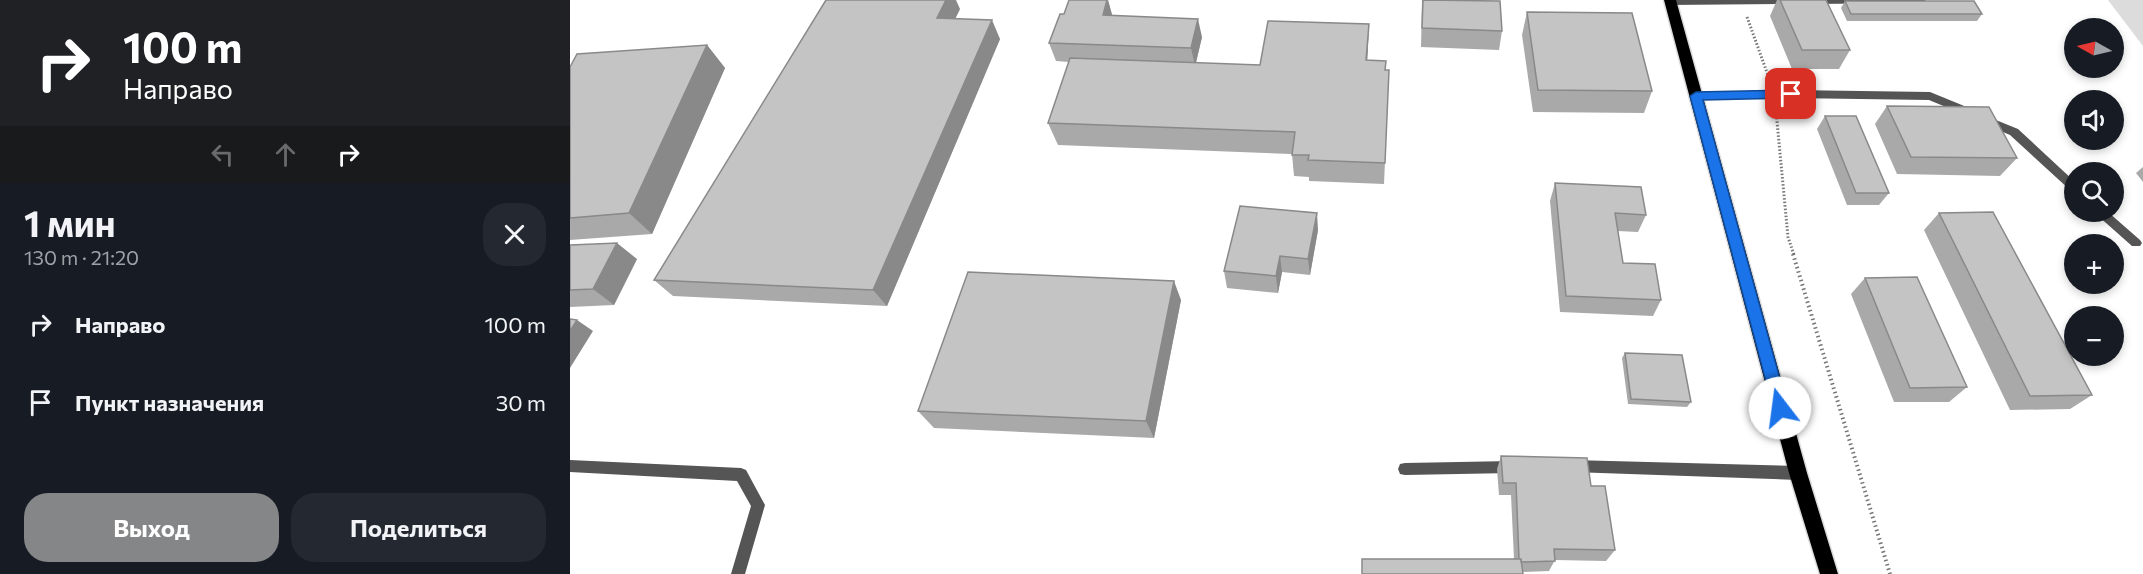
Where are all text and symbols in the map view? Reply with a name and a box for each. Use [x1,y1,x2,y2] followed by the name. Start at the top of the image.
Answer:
[2064,18,2124,78] north arrow
[2064,18,2124,366] map controls
[123,20,243,72] text: 100 m
[24,24,102,102] icon: right
[1765,68,1816,119] pin
[123,72,233,105] text: Направо
[1774,77,1807,110] icon: arrive
[2064,90,2124,150] button: sound
[206,138,239,171] icon: left
[269,138,302,171] icon: ahead
[332,138,365,171] icon: right
[2064,162,2124,222] button: search
[24,200,116,244] text: 1 мин
[483,203,546,266] button: close
[2064,234,2124,294] button: +
[24,245,139,269] text: 130 m · 21:20
[2064,306,2124,366] button: −
[24,308,57,341] icon: right
[75,311,165,338] text: Направо
[484,311,546,338] text: 100 m
[1748,376,1812,440] position arrow
[24,386,57,419] icon: arrive
[75,389,264,416] text: Пункт назначения
[496,389,546,416] text: 30 m
[24,493,279,562] button: Выход
[291,493,546,562] button: Поделиться

